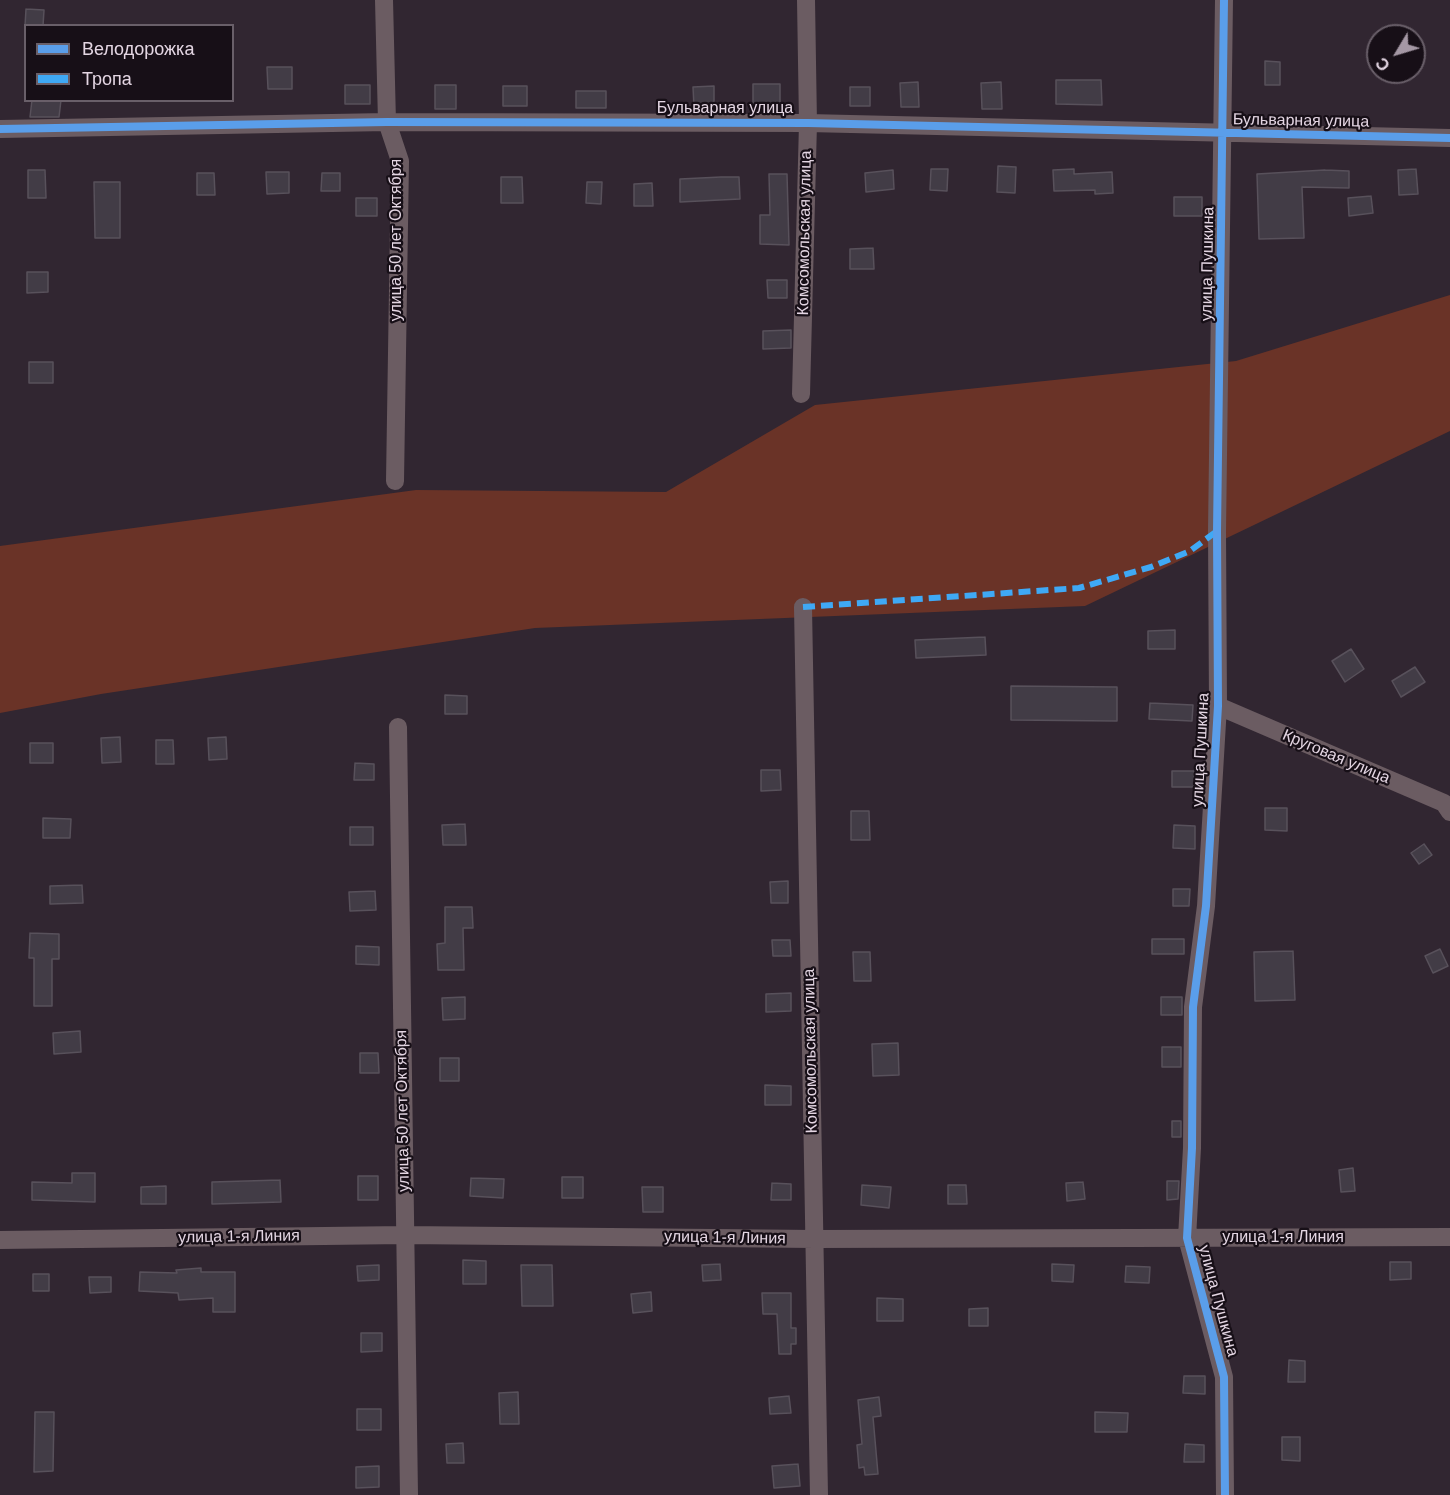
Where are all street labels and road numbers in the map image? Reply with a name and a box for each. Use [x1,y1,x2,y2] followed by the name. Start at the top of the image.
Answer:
[657,99,793,119] street label: Бульварная улица
[1233,110,1369,132] street label: Бульварная улица
[794,150,816,316] street label: Комсомольская улица
[387,159,407,321] street label: улица 50 лет Октября
[1197,207,1219,321] street label: улица Пушкина
[1188,692,1214,808] street label: улица Пушкина
[1279,726,1393,788] street label: Круговая улица
[800,968,822,1134] street label: Комсомольская улица
[392,1030,414,1192] street label: улица 50 лет Октября
[178,1226,300,1248] street label: улица 1-я Линия
[664,1227,786,1249] street label: улица 1-я Линия
[1222,1228,1344,1248] street label: улица 1-я Линия
[1194,1243,1242,1359] street label: улица Пушкина

